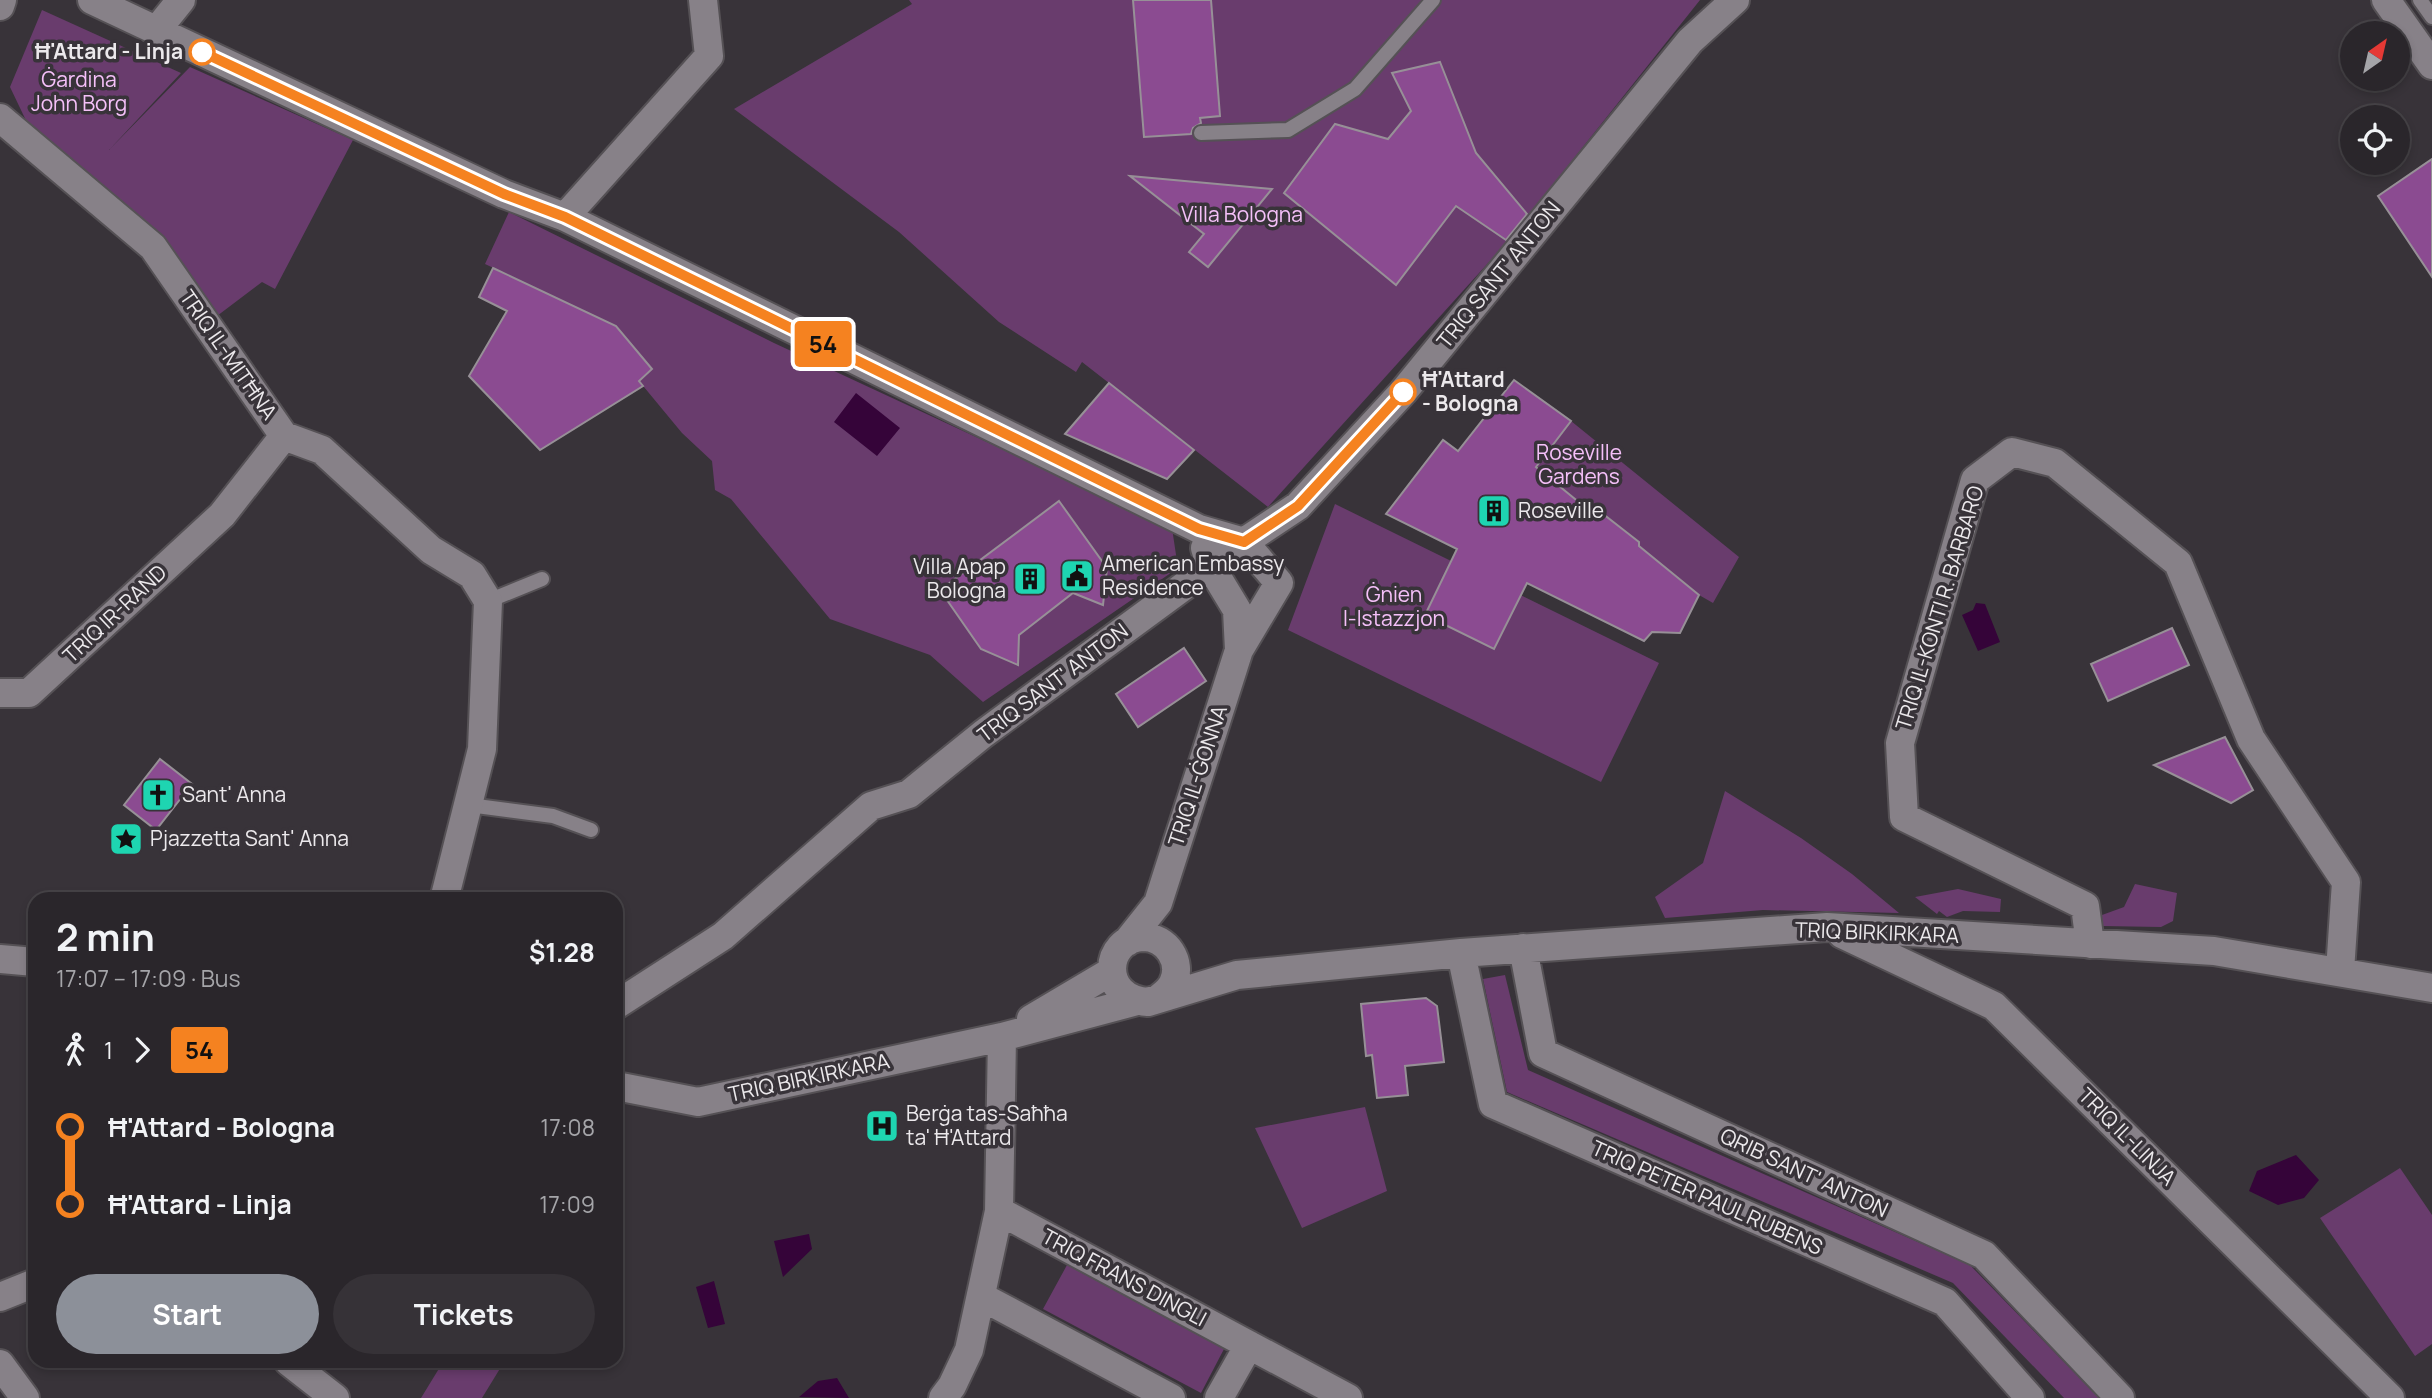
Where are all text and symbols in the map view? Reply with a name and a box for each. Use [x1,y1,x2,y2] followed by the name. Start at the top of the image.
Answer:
[2340,21,2410,91] north arrow
[2340,21,2410,175] map controls
[35,37,183,65] place label: Ħ'Attard - Linja
[189,39,215,65] marker: Ħ'Attard - Linja
[31,65,127,117] park label: Ġardina John Borg
[2340,105,2410,175] button: locate
[1430,195,1566,354] street label: TRIQ SANT' ANTON
[1181,200,1303,228] park label: Villa Bologna
[174,284,284,425] street label: TRIQ IL-MITĦNA
[792,321,854,367] line badge: 54
[809,327,837,360] text: 54
[1422,365,1518,417] place label: Ħ'Attard - Bologna
[1390,379,1416,405] marker: Ħ'Attard - Bologna
[1536,438,1622,490] park label: Roseville Gardens
[1888,482,1990,733] street label: TRIQ IL-KONTI R. BARBARO
[1475,492,1513,530] building icon: Roseville
[1518,496,1604,524] place label: Roseville
[1102,549,1284,601] place label: American Embassy Residence
[913,552,1006,604] place label: Villa Apap Bologna
[1058,557,1096,595] public building icon: American Embassy Residence
[56,558,172,669] street label: TRIQ IR-RAND
[1011,560,1049,598] building icon: Villa Apap Bologna
[1343,580,1445,632] park label: Ġnien l-Istazzjon
[971,616,1133,748] street label: TRIQ SANT' ANTON
[1161,702,1233,850] street label: TRIQ IL-ĠONNA
[139,776,177,814] church icon: Sant' Anna
[182,780,286,808] place label: Sant' Anna
[107,820,145,858] place icon: Pjazzetta Sant' Anna
[150,824,349,852] place label: Pjazzetta Sant' Anna
[56,910,155,962] text: 2 min
[1795,915,1959,949] street label: TRIQ BIRKIRKARA
[529,934,595,970] text: $1.28
[56,962,241,994] text: 17:07 – 17:09 · Bus
[56,1031,94,1069] icon: walk
[123,1031,161,1069] icon: forward
[185,1033,214,1066] text: 54
[104,1034,113,1066] text: 1
[726,1046,892,1108] street label: TRIQ BIRKIRKARA
[2073,1081,2183,1191] street label: TRIQ IL-LINJA
[906,1099,1068,1151] place label: Berġa tas-Saħħa ta' Ħ'Attard
[863,1107,901,1145] hospital icon: Berġa tas-Saħħa ta' Ħ'Attard
[108,1109,335,1145] text: Ħ'Attard - Bologna
[540,1111,595,1143] text: 17:08
[1716,1121,1893,1223] street label: QRIB SANT' ANTON
[1588,1133,1827,1261] street label: TRIQ PETER PAUL RUBENS
[108,1186,292,1222] text: Ħ'Attard - Linja
[539,1188,595,1220] text: 17:09
[1037,1222,1212,1332] street label: TRIQ FRANS DINGLI
[56,1274,319,1354] button: Start
[333,1274,595,1354] button: Tickets

